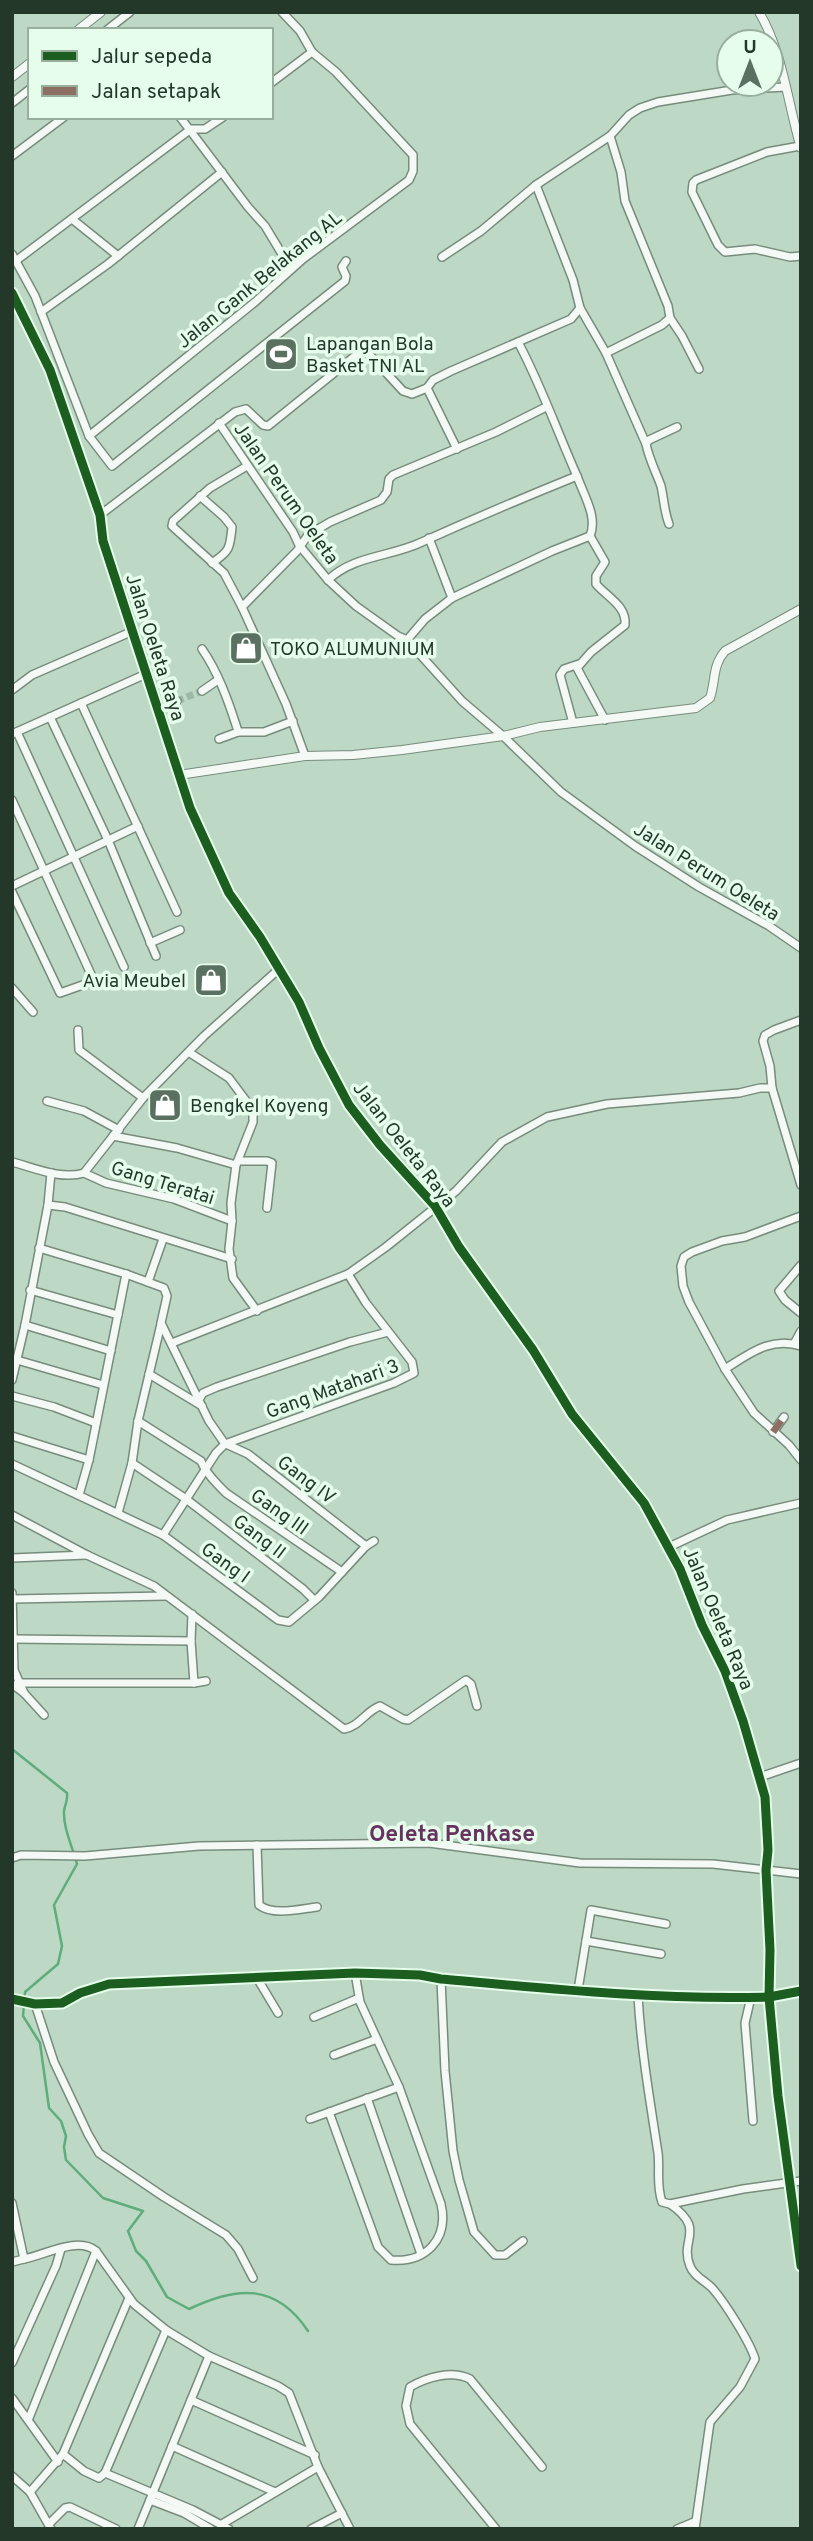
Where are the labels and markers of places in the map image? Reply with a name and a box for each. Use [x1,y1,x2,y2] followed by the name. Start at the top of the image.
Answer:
[306,333,434,379] place label: Lapangan Bola Basket TNI AL
[262,335,300,373] sports icon: Lapangan Bola Basket TNI AL
[227,629,265,667] shop icon: TOKO ALUMUNIUM
[270,638,435,662] place label: TOKO ALUMUNIUM
[192,961,230,999] shop icon: Avia Meubel
[83,970,186,994] place label: Avia Meubel
[146,1086,184,1124] shop icon: Bengkel Koyeng
[190,1095,329,1119] place label: Bengkel Koyeng

